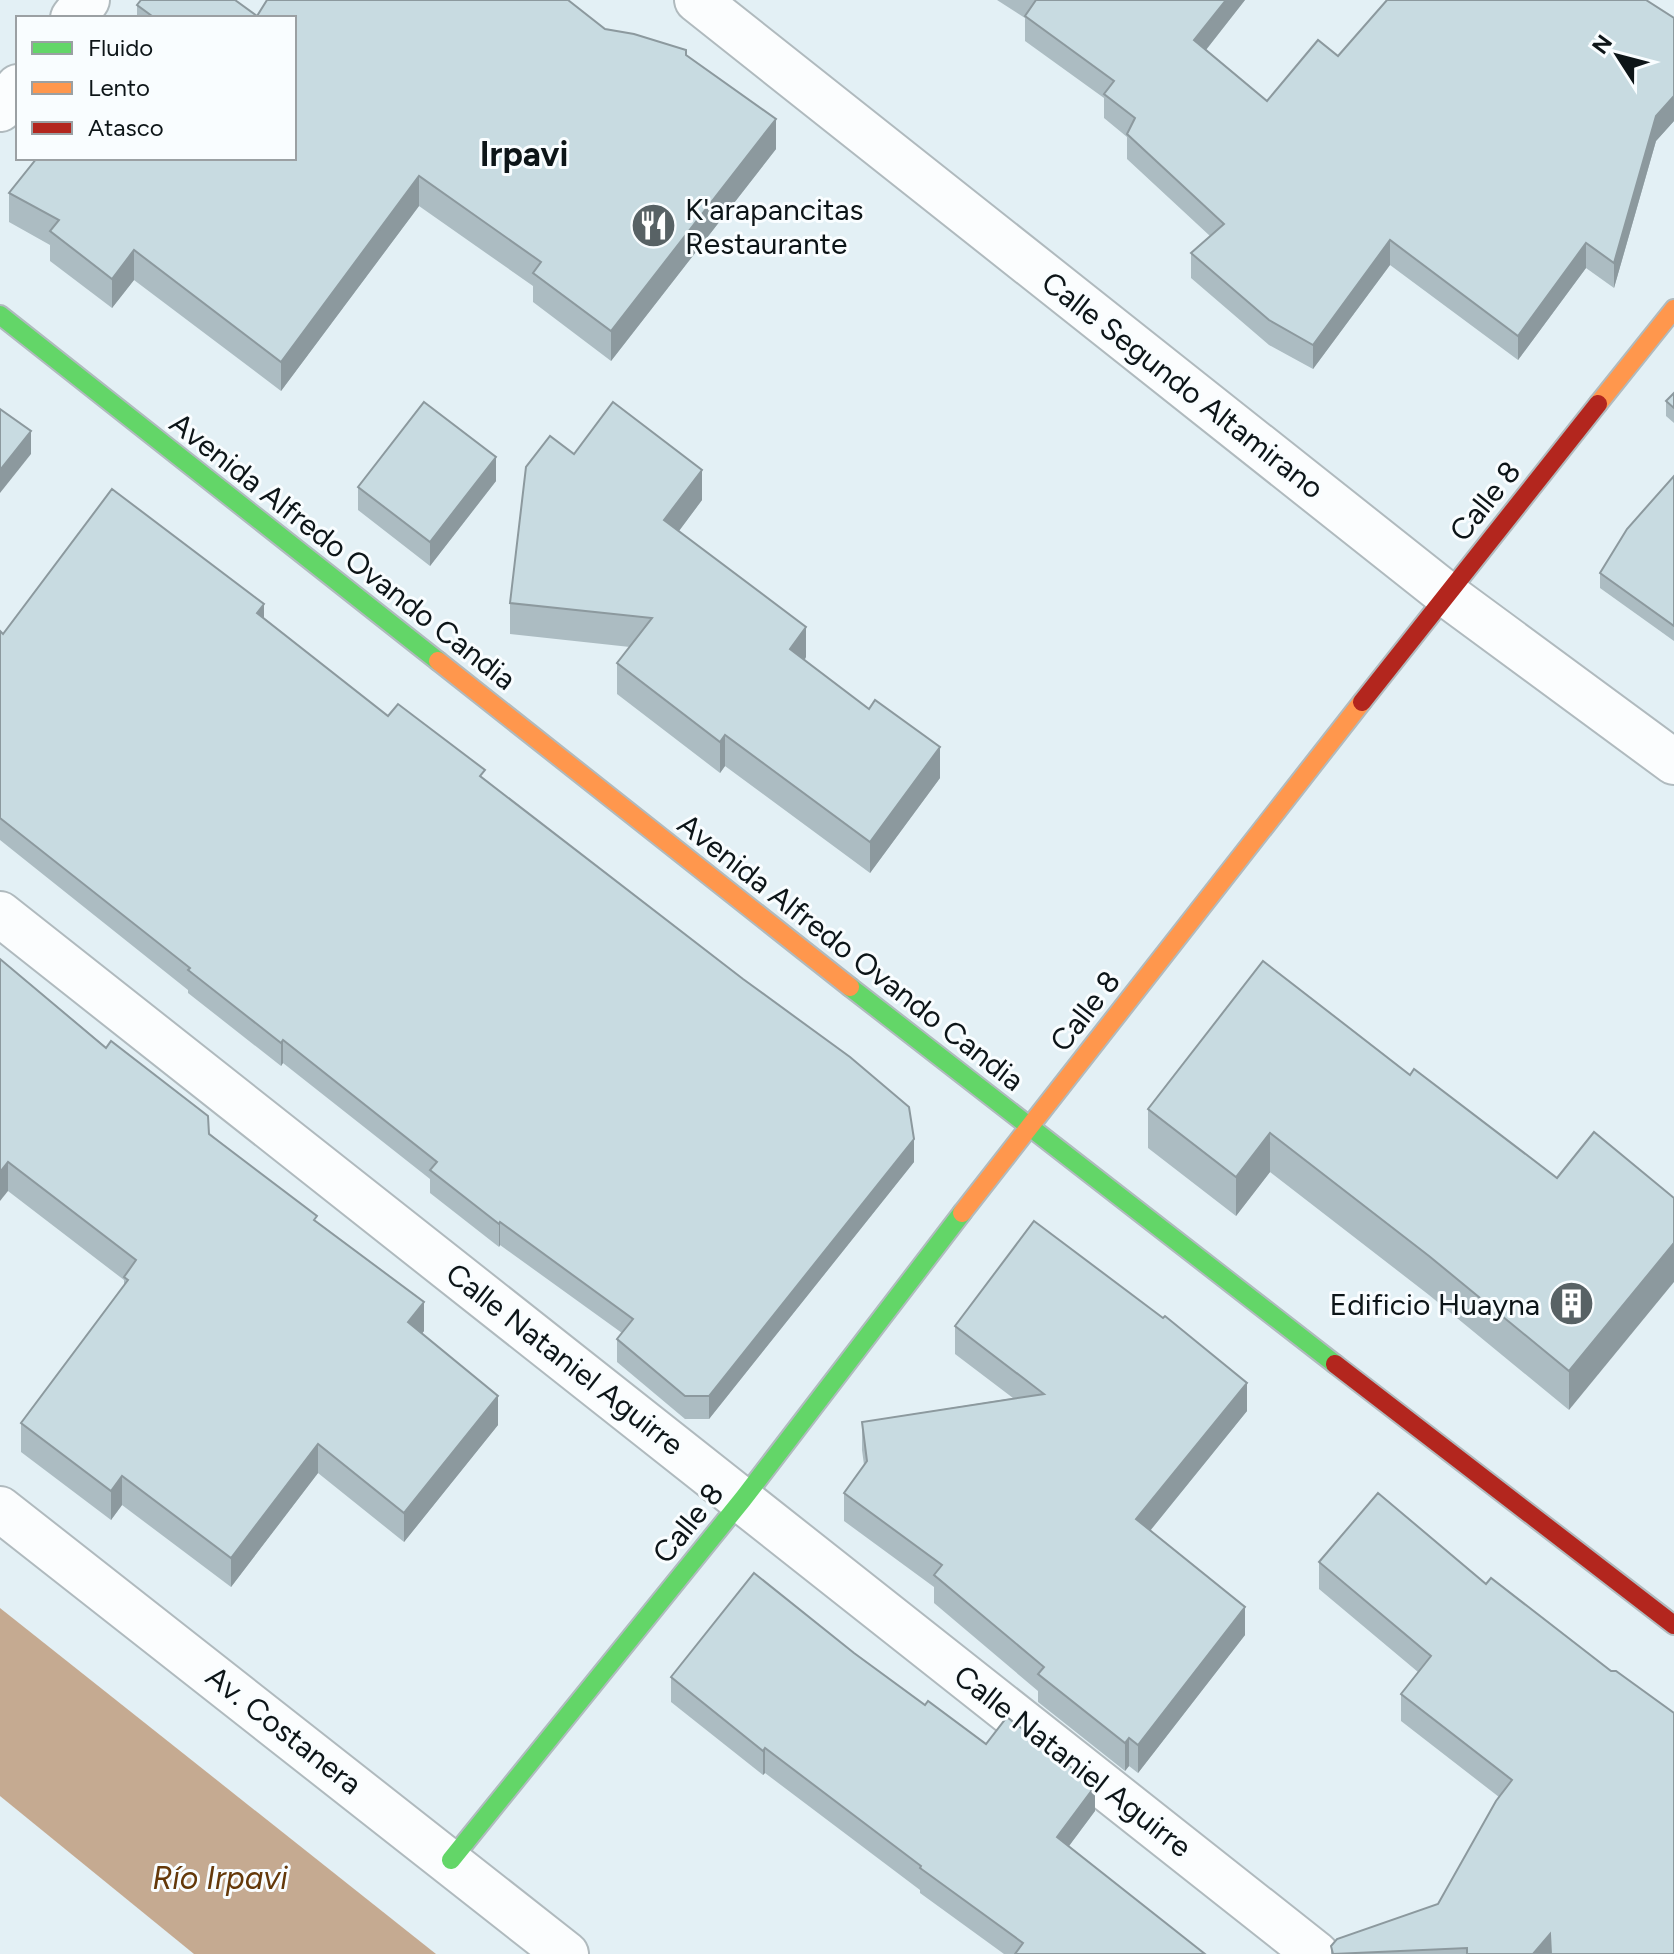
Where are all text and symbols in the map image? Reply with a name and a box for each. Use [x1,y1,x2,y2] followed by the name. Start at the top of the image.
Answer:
[16,16,296,160] legend
[1578,16,1658,96] north arrow
[1586,30,1618,59] text: N
[88,33,153,62] text: Fluido
[88,73,150,102] text: Lento
[88,113,164,142] text: Atasco
[480,134,568,175] district label: Irpavi
[685,191,864,262] place label: K'arapancitas Restaurante
[630,202,678,250] restaurant icon: K'arapancitas Restaurante
[1035,263,1331,507] street label: Calle Segundo Altamirano
[163,404,523,698] street label: Avenida Alfredo Ovando Candia
[1442,453,1528,549] street label: Calle 8
[671,805,1031,1099] street label: Avenida Alfredo Ovando Candia
[1042,963,1128,1059] street label: Calle 8
[439,1255,691,1463] street label: Calle Nataniel Aguirre
[1547,1280,1595,1328] building icon: Edificio Huayna
[1330,1286,1540,1323] place label: Edificio Huayna
[645,1475,731,1571] street label: Calle 8
[947,1657,1199,1865] street label: Calle Nataniel Aguirre
[199,1658,369,1802] street label: Av. Costanera
[152,1859,288,1897] water label: Río Irpavi

